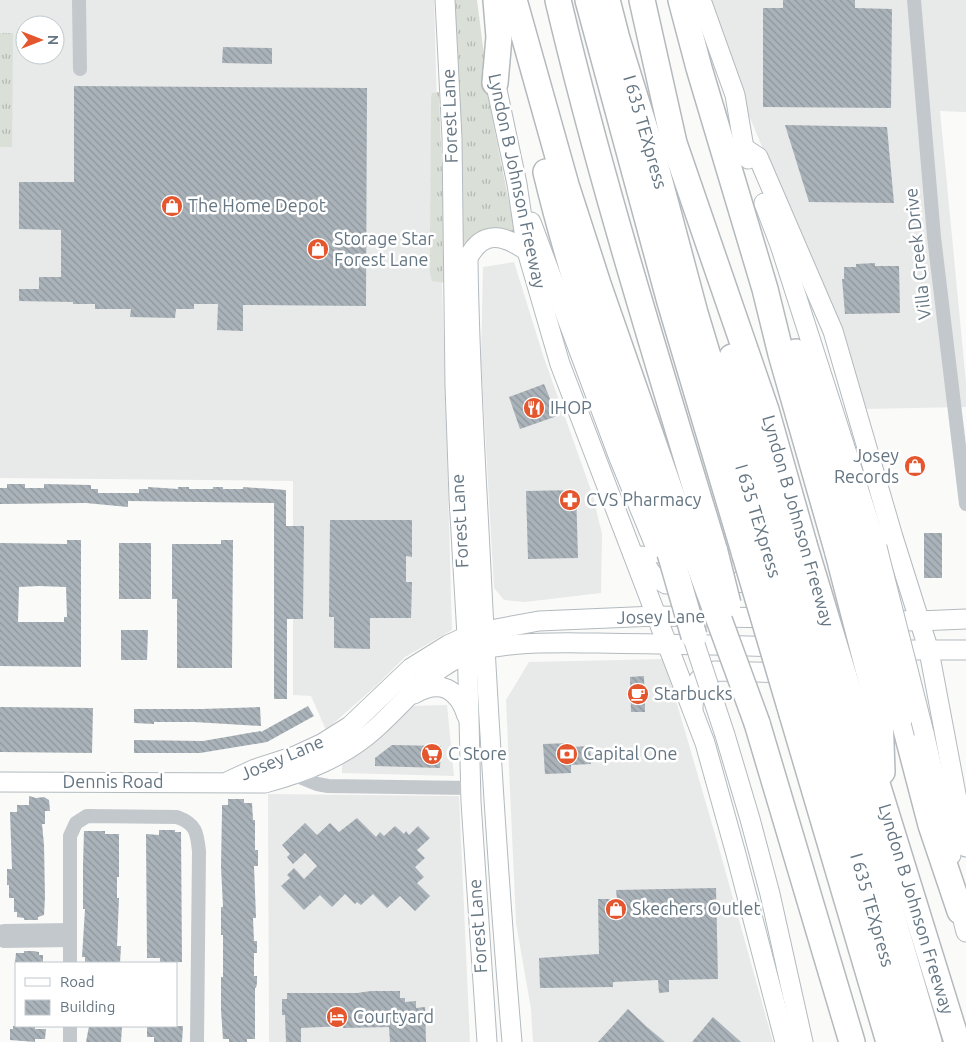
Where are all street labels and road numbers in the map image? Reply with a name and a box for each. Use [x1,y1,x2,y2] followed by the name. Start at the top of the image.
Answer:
[437,69,461,164] street label: Forest Lane
[485,71,551,290] street label: Lyndon B Johnson Freeway
[620,73,672,191] street label: I 635 TEXpress
[900,187,934,321] street label: Villa Creek Drive
[759,413,839,629] street label: Lyndon B Johnson Freeway
[732,462,786,580] street label: I 635 TEXpress
[447,473,471,569] street label: Forest Lane
[617,605,705,627] street label: Josey Lane
[237,731,326,784] street label: Josey Lane
[63,771,164,791] street label: Dennis Road
[875,801,959,1017] street label: Lyndon B Johnson Freeway
[847,851,899,969] street label: I 635 TEXpress
[464,878,490,974] street label: Forest Lane

